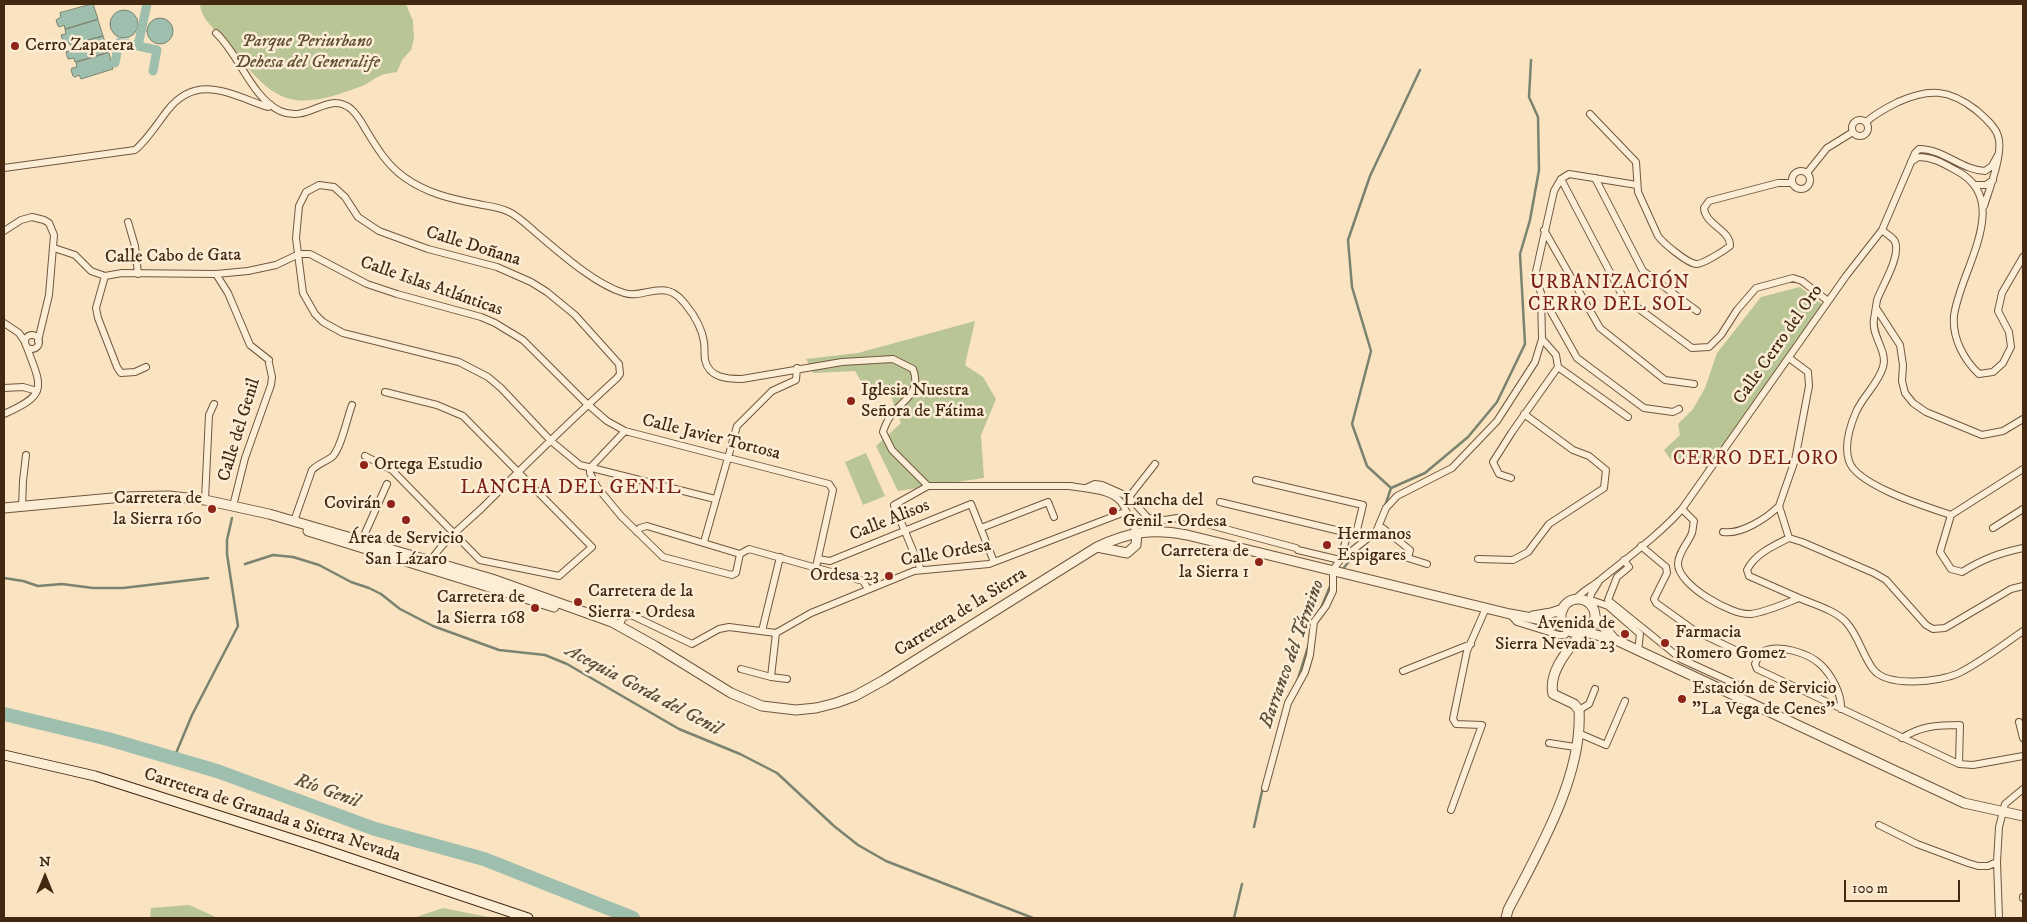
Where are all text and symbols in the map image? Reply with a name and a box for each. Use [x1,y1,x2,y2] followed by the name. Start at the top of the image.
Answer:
[234,31,380,74] park label: Parque Periurbano Dehesa del Generalife
[25,35,134,57] place label: Cerro Zapatera
[9,40,21,52] marker: Cerro Zapatera
[423,222,523,272] street label: Calle Doñana
[105,245,241,269] street label: Calle Cabo de Gata
[357,252,505,322] street label: Calle Islas Atlánticas
[1526,273,1694,317] district label: URBANIZACIÓN CERRO DEL SOL
[1730,281,1828,409] street label: Calle Cerro del Oro
[214,376,266,484] street label: Calle del Genil
[861,380,984,422] place label: Iglesia Nuestra Señora de Fátima
[845,395,857,407] marker: Iglesia Nuestra Señora de Fátima
[640,410,782,466] street label: Calle Javier Tortosa
[1671,449,1841,471] district label: CERRO DEL ORO
[374,454,483,476] place label: Ortega Estudio
[358,459,370,471] marker: Ortega Estudio
[458,477,684,501] district label: LANCHA DEL GENIL
[113,488,202,530] place label: Carretera de la Sierra 160
[1123,490,1227,532] place label: Lancha del Genil - Ordesa
[324,493,381,515] place label: Covirán
[847,495,933,547] street label: Calle Alisos
[385,498,397,510] marker: Covirán
[206,503,218,515] marker: Carretera de la Sierra 160
[1107,505,1119,517] marker: Lancha del Genil - Ordesa
[400,514,412,526] marker: Área de Servicio San Lázaro
[1337,524,1411,566] place label: Hermanos Espigares
[349,528,463,570] place label: Área de Servicio San Lázaro
[899,535,993,573] street label: Calle Ordesa
[1321,539,1333,551] marker: Hermanos Espigares
[1161,541,1249,584] place label: Carretera de la Sierra 1
[1253,556,1265,568] marker: Carretera de la Sierra 1
[891,564,1031,662] street label: Carretera de la Sierra
[810,565,879,587] place label: Ordesa 23
[883,570,895,582] marker: Ordesa 23
[1256,577,1330,731] water label: Barranco del Término
[588,581,695,624] place label: Carretera de la Sierra - Ordesa
[437,587,525,630] place label: Carretera de la Sierra 168
[572,596,584,608] marker: Carretera de la Sierra - Ordesa
[529,602,541,614] marker: Carretera de la Sierra 168
[1495,613,1615,656] place label: Avenida de Sierra Nevada 23
[1675,622,1786,664] place label: Farmacia Romero Gomez
[1619,628,1631,640] marker: Avenida de Sierra Nevada 23
[1659,637,1671,649] marker: Farmacia Romero Gomez
[561,640,725,742] water label: Acequia Gorda del Genil
[1692,678,1836,721] place label: Estación de Servicio "La Vega de Cenes"
[1676,693,1688,705] marker: Estación de Servicio "La Vega de Cenes"
[141,764,403,868] street label: Carretera de Granada a Sierra Nevada
[292,770,362,814] water label: Río Genil
[20,852,70,902] north arrow
[39,853,51,871] text: N
[1847,870,1963,902] scale bar
[1852,879,1888,898] text: 100 m

